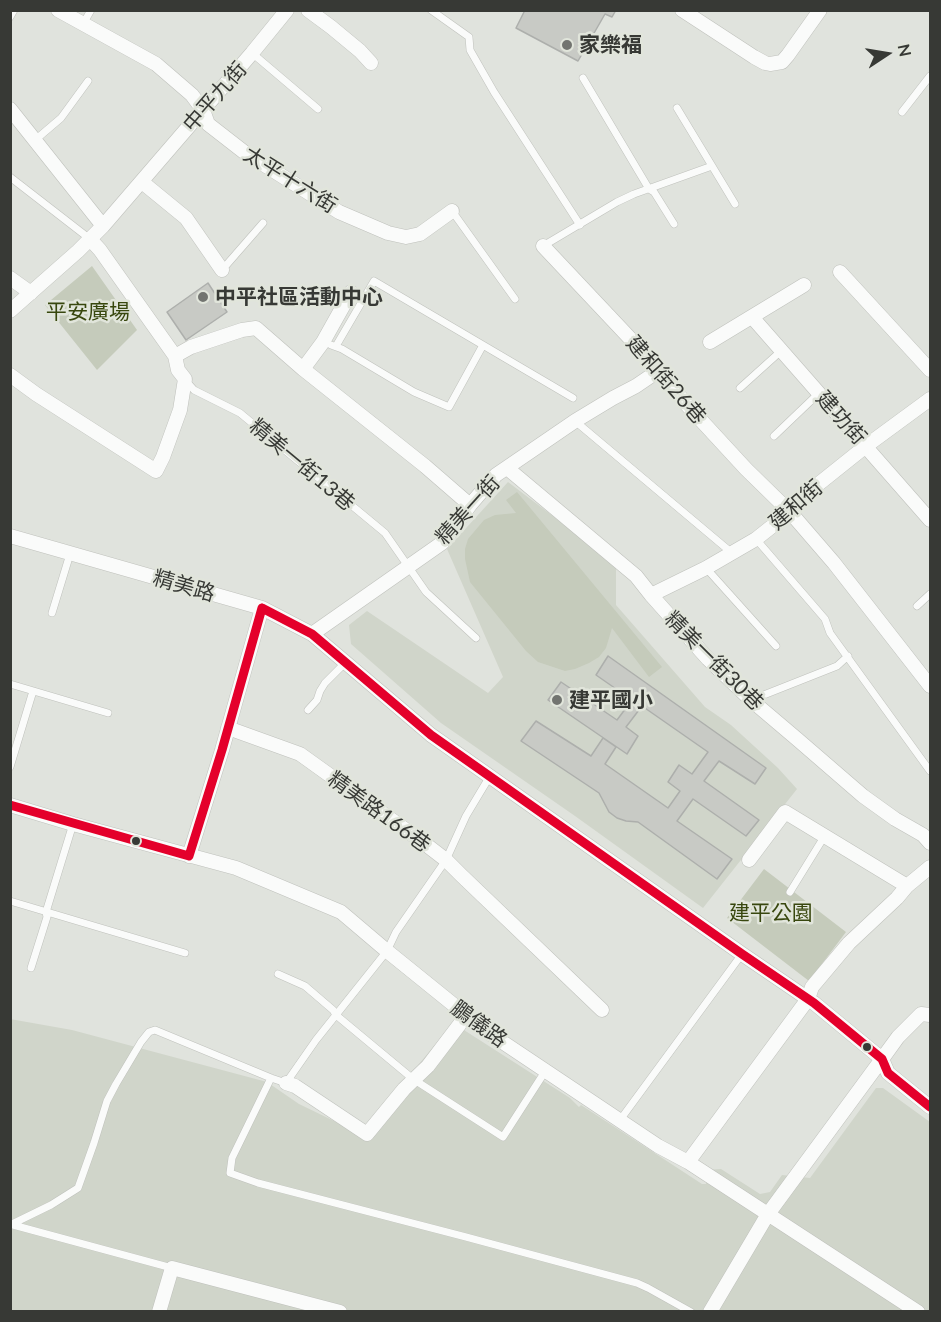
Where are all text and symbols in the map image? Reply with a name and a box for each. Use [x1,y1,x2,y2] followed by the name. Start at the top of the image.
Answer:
[857,24,917,84] north arrow
[579,32,642,58] place label: 家樂福
[560,38,574,52] marker: 家樂福
[895,42,916,58] text: N
[178,57,252,137] street label: 中平九街
[239,141,341,219] street label: 太平十六街
[215,284,383,310] place label: 中平社區活動中心
[196,290,210,304] marker: 中平社區活動中心
[46,299,130,325] park label: 平安廣場
[621,331,711,429] street label: 建和街26巷
[811,386,871,450] street label: 建功街
[244,414,360,516] street label: 精美一街13巷
[431,470,505,550] street label: 精美一街
[764,475,828,535] street label: 建和街
[150,565,218,607] street label: 精美路
[659,606,769,716] street label: 精美一街30巷
[569,687,653,713] place label: 建平國小
[550,693,564,707] marker: 建平國小
[323,766,435,858] street label: 精美路166巷
[130,835,142,847] unlabelled marker
[729,900,813,926] park label: 建平公園
[446,995,512,1053] street label: 鵬儀路
[861,1041,873,1053] unlabelled marker

